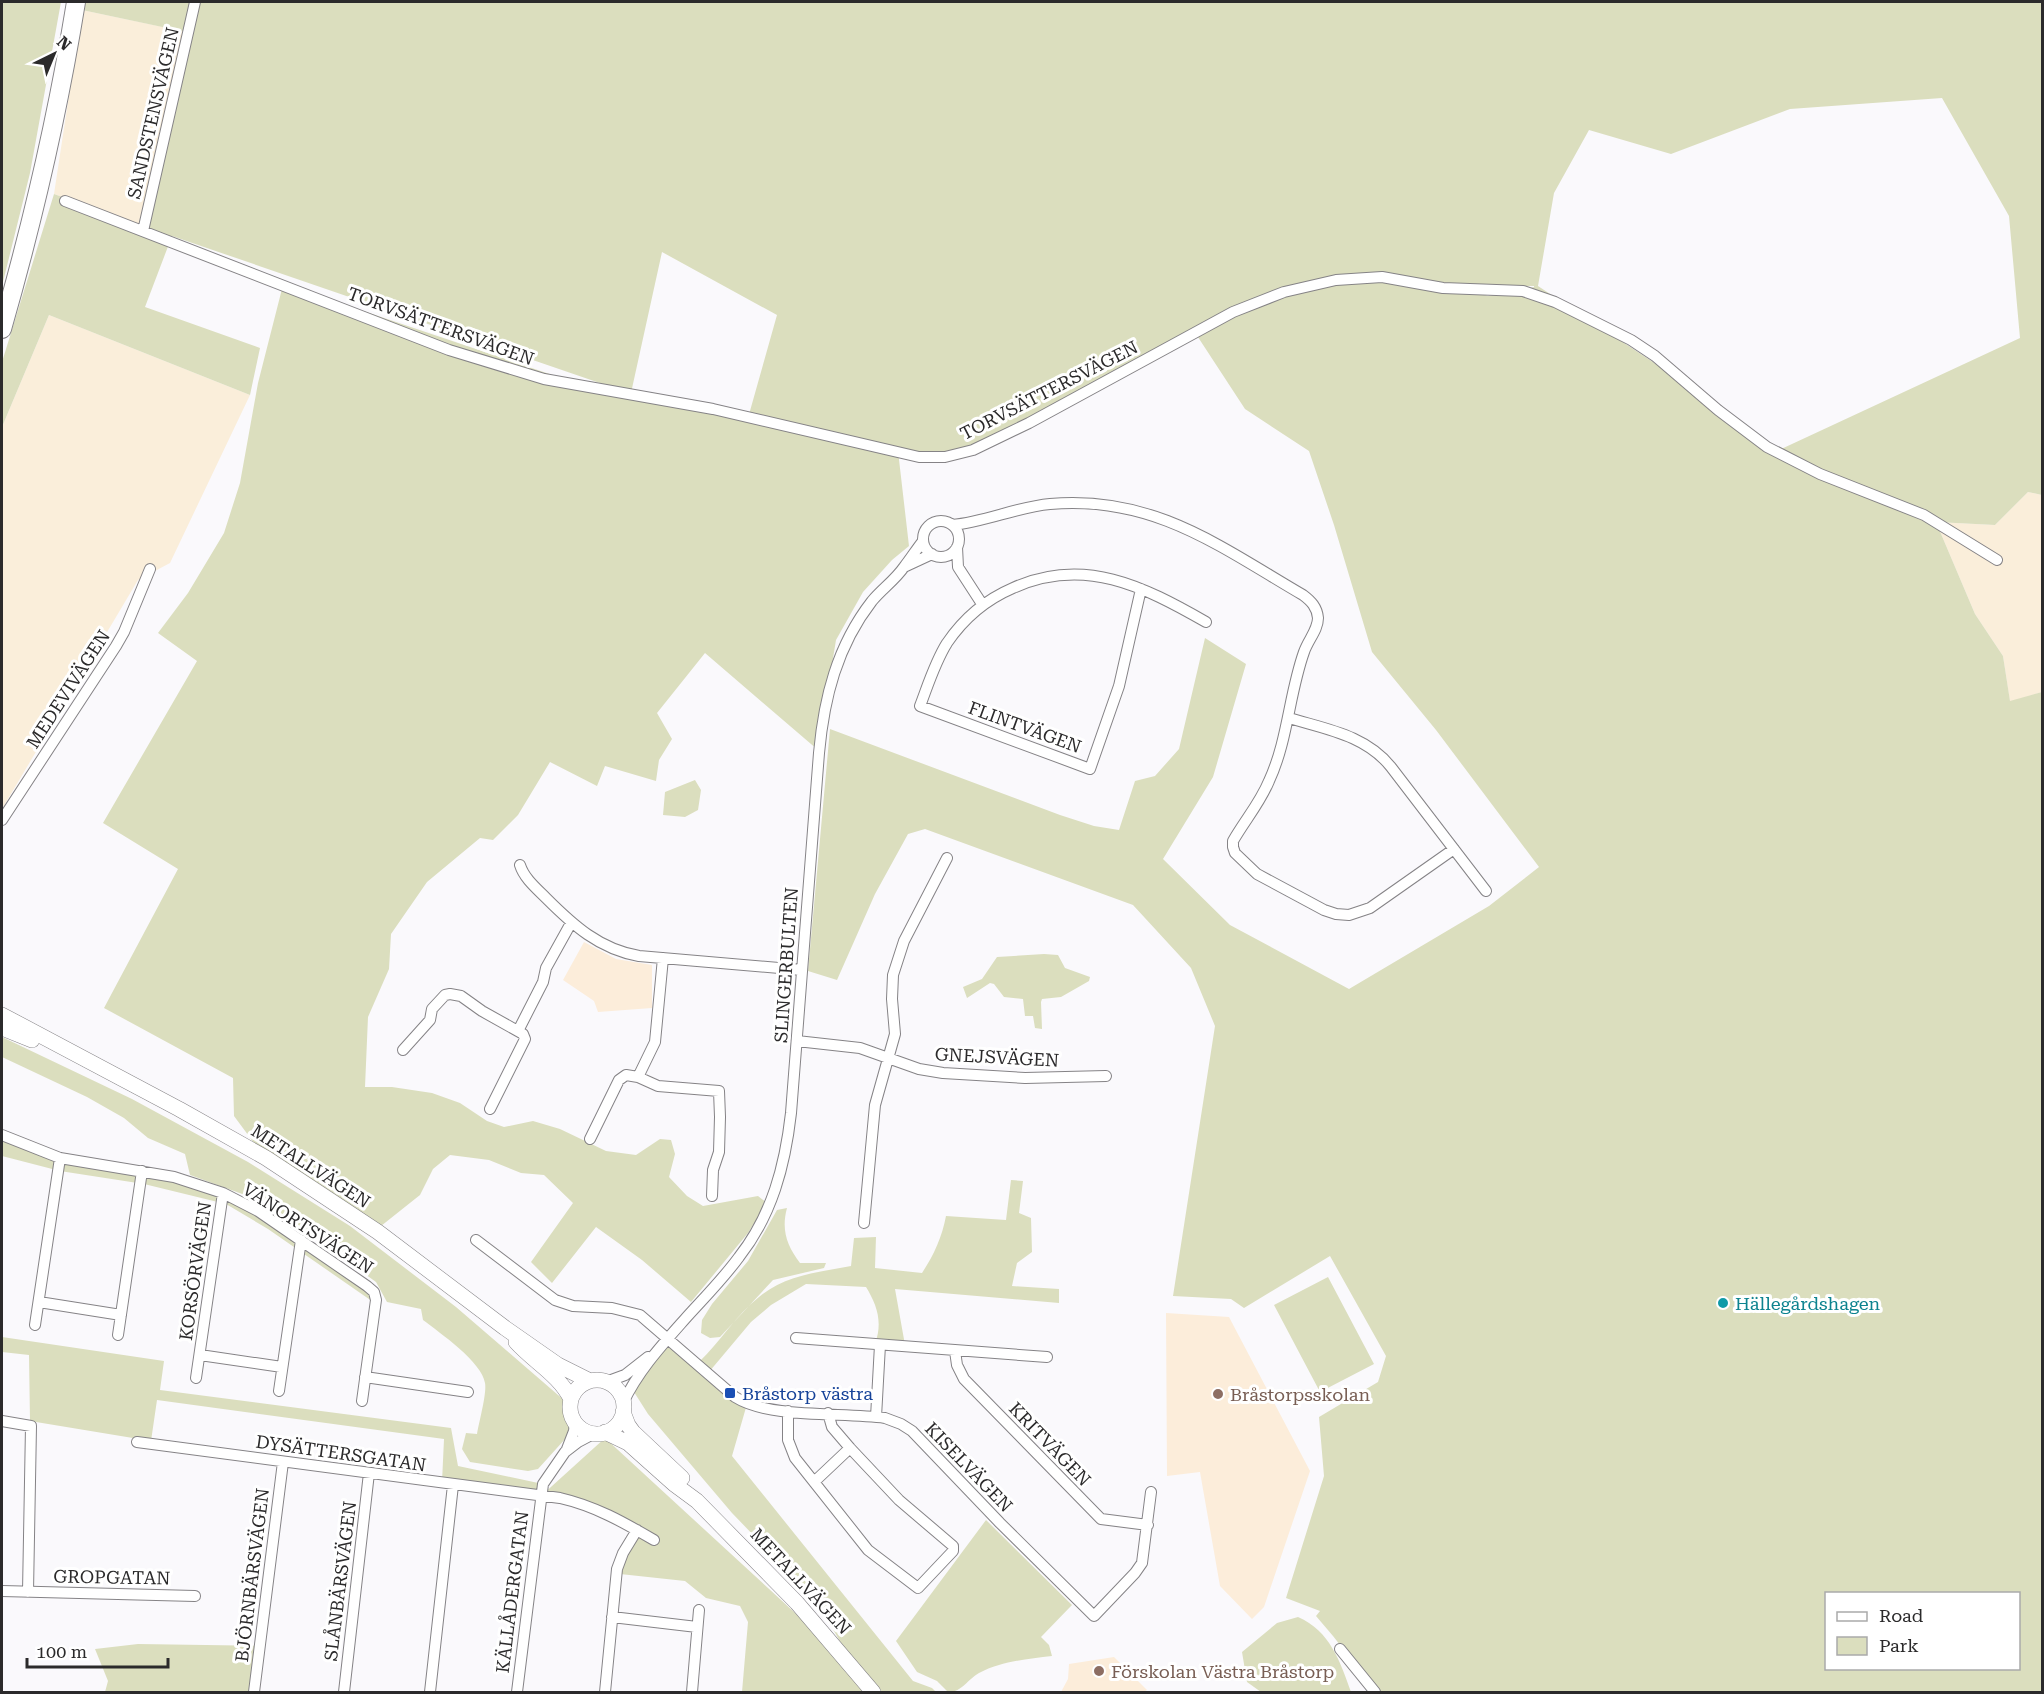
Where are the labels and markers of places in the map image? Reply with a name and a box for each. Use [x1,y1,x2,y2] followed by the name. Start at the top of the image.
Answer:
[1735,1293,1881,1314] place label: Hällegårdshagen
[1716,1296,1730,1310] marker: Hällegårdshagen
[742,1383,873,1404] place label: Bråstorp västra
[1230,1384,1371,1405] place label: Bråstorpsskolan
[723,1386,737,1400] marker: Bråstorp västra
[1211,1387,1225,1401] marker: Bråstorpsskolan
[1111,1661,1334,1682] place label: Förskolan Västra Bråstorp
[1092,1664,1106,1678] marker: Förskolan Västra Bråstorp

